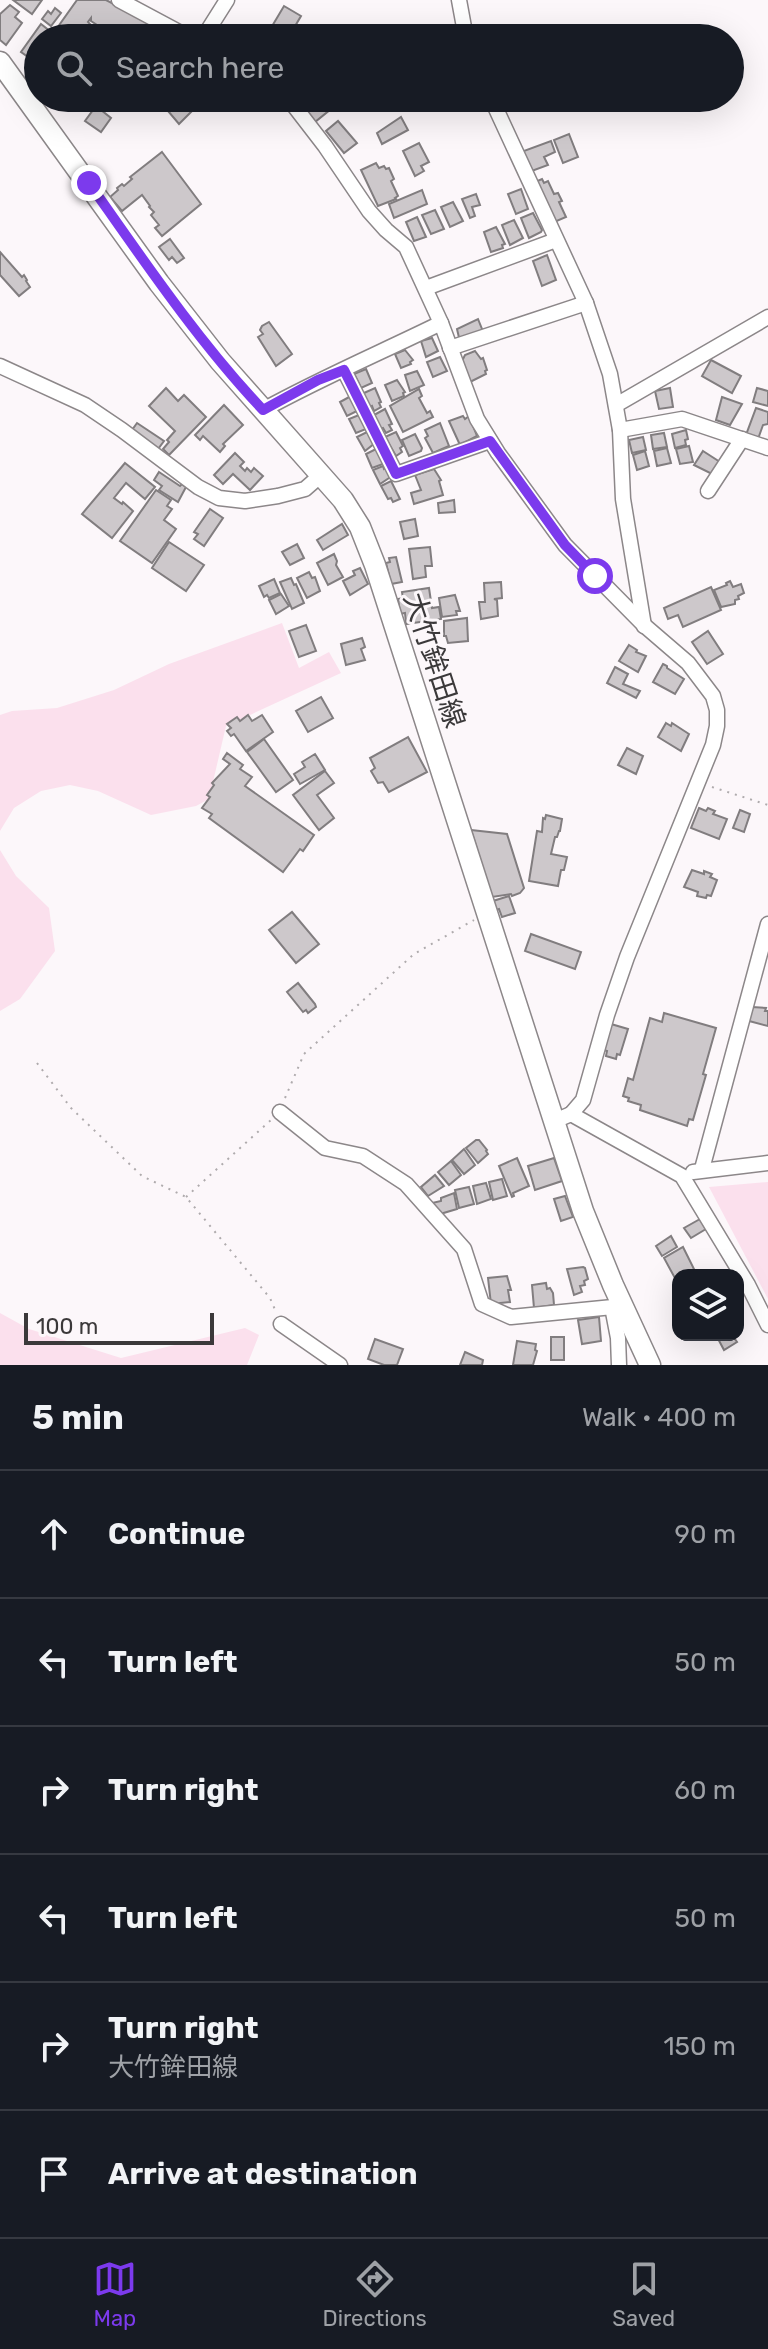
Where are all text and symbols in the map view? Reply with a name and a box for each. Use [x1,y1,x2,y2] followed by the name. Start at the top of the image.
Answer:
[24,24,744,112] search box
[52,46,96,90] icon: search
[116,50,284,86] text: Search here
[71,165,107,201] route end
[577,558,613,594] route start
[397,588,472,732] street label: 大竹鉾田線
[672,1269,744,1341] map controls
[672,1269,744,1341] button: layers
[24,1309,214,1345] scale bar
[36,1313,98,1340] text: 100 m
[32,1397,124,1438] text: 5 min
[582,1402,736,1433] text: Walk · 400 m
[32,1512,76,1556] icon: ahead
[108,1516,245,1552] text: Continue
[675,1519,736,1550] text: 90 m
[32,1640,76,1684] icon: left
[108,1644,238,1680] text: Turn left
[675,1647,736,1678] text: 50 m
[32,1768,76,1812] icon: right
[108,1772,259,1808] text: Turn right
[674,1775,736,1806] text: 60 m
[32,1896,76,1940] icon: left
[108,1900,238,1936] text: Turn left
[675,1903,736,1934] text: 50 m
[108,2010,259,2046] text: Turn right
[32,2024,76,2068] icon: right
[663,2031,736,2062] text: 150 m
[108,2052,238,2083] text: 大竹鉾田線
[32,2152,76,2196] icon: arrive
[108,2156,418,2192] text: Arrive at destination
[93,2257,137,2332] tab: Map
[322,2257,427,2332] tab: Directions
[612,2257,675,2332] tab: Saved

